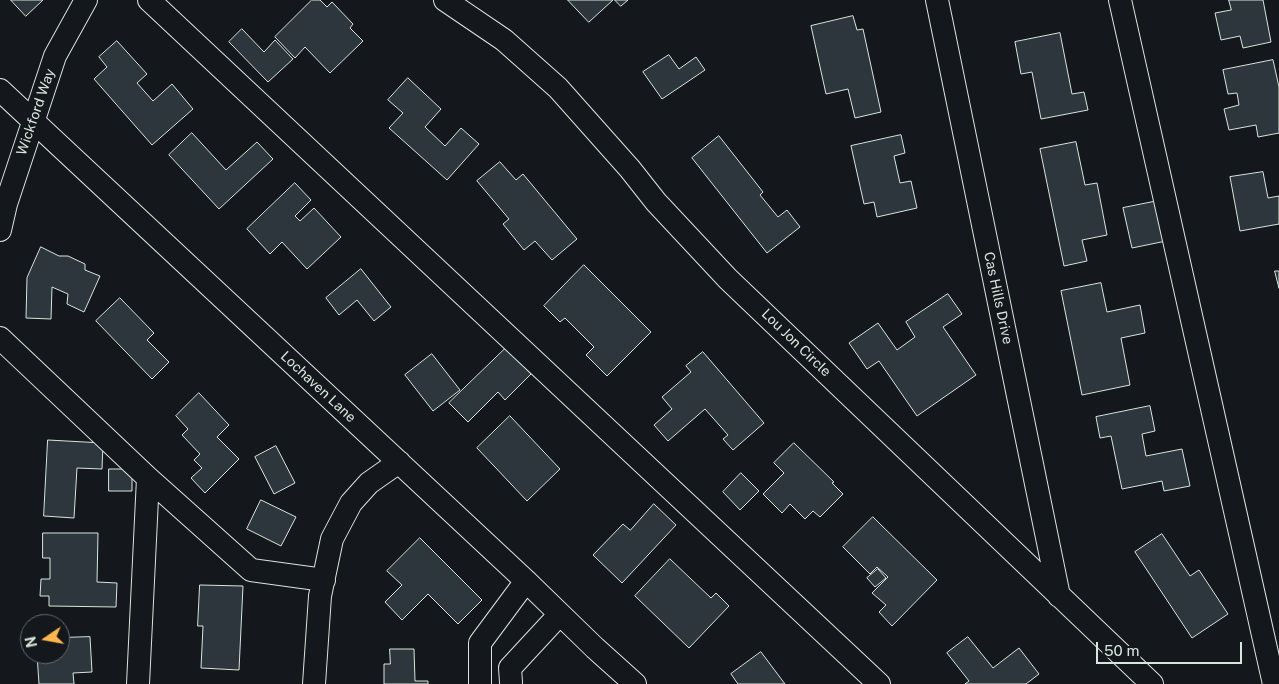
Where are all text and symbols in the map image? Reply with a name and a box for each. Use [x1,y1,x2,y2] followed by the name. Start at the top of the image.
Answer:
[13,66,59,158] street label: Wickford Way
[980,250,1016,346] street label: Cas Hills Drive
[758,306,834,380] street label: Lou Jon Circle
[277,348,359,426] street label: Lochaven Lane
[20,614,70,664] north arrow
[1099,632,1245,664] scale bar
[22,635,40,649] text: N
[1104,642,1139,659] text: 50 m

